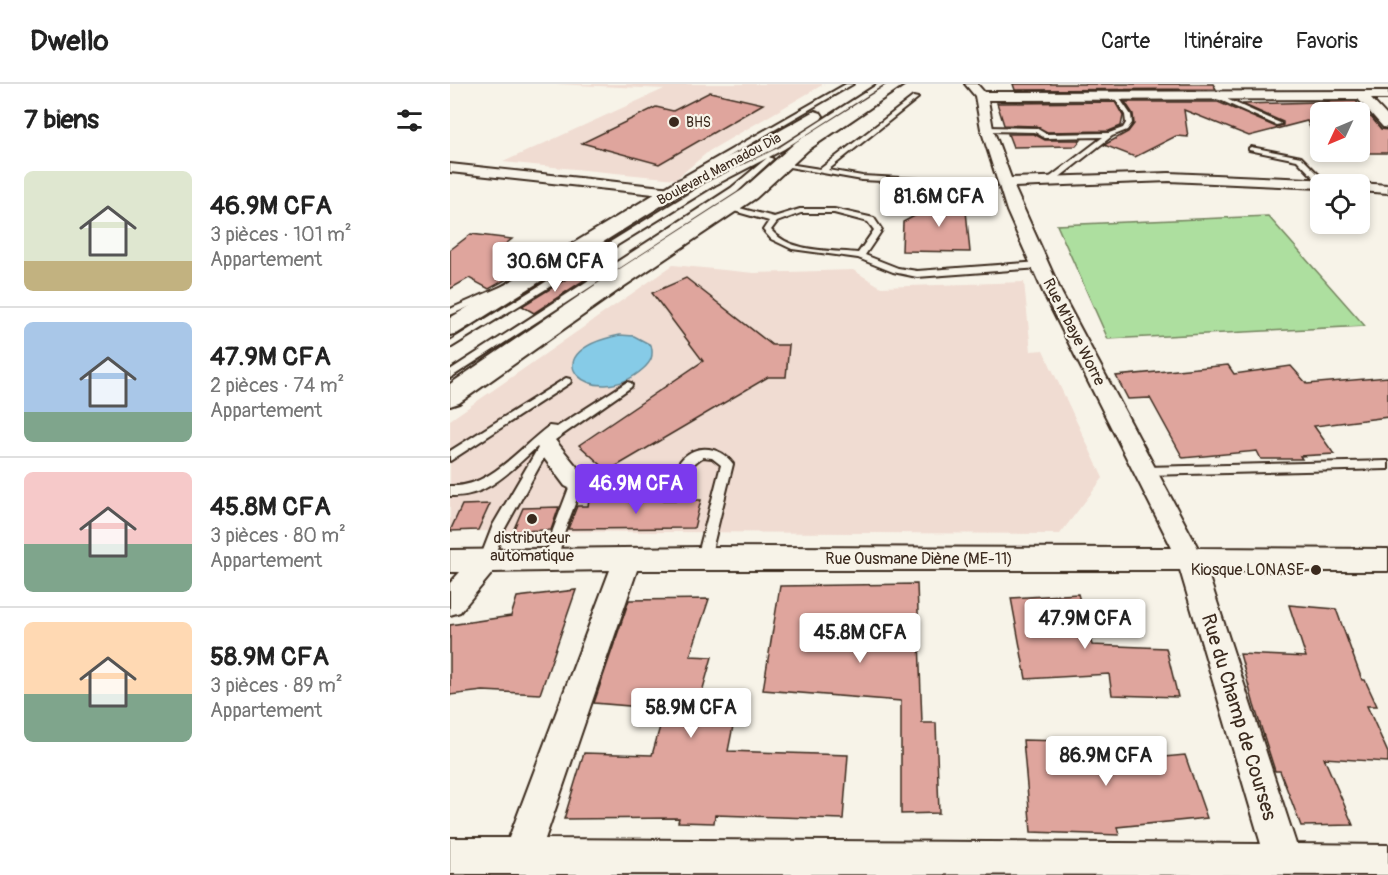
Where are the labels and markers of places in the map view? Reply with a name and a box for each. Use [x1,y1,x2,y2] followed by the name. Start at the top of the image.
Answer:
[686,114,711,131] place label: BHS
[667,115,681,129] marker: BHS
[870,177,1008,228] pin: 81.6M CFA
[486,242,624,293] pin: 30.6M CFA
[567,464,705,515] pin: 46.9M CFA
[525,512,539,526] marker: distributeur automatique
[490,528,574,566] place label: distributeur automatique
[1191,560,1304,580] place label: Kiosque LONASE
[1309,563,1323,577] marker: Kiosque LONASE
[1016,599,1154,650] pin: 47.9M CFA
[791,613,929,664] pin: 45.8M CFA
[622,688,760,739] pin: 58.9M CFA
[1037,736,1175,787] pin: 86.9M CFA

